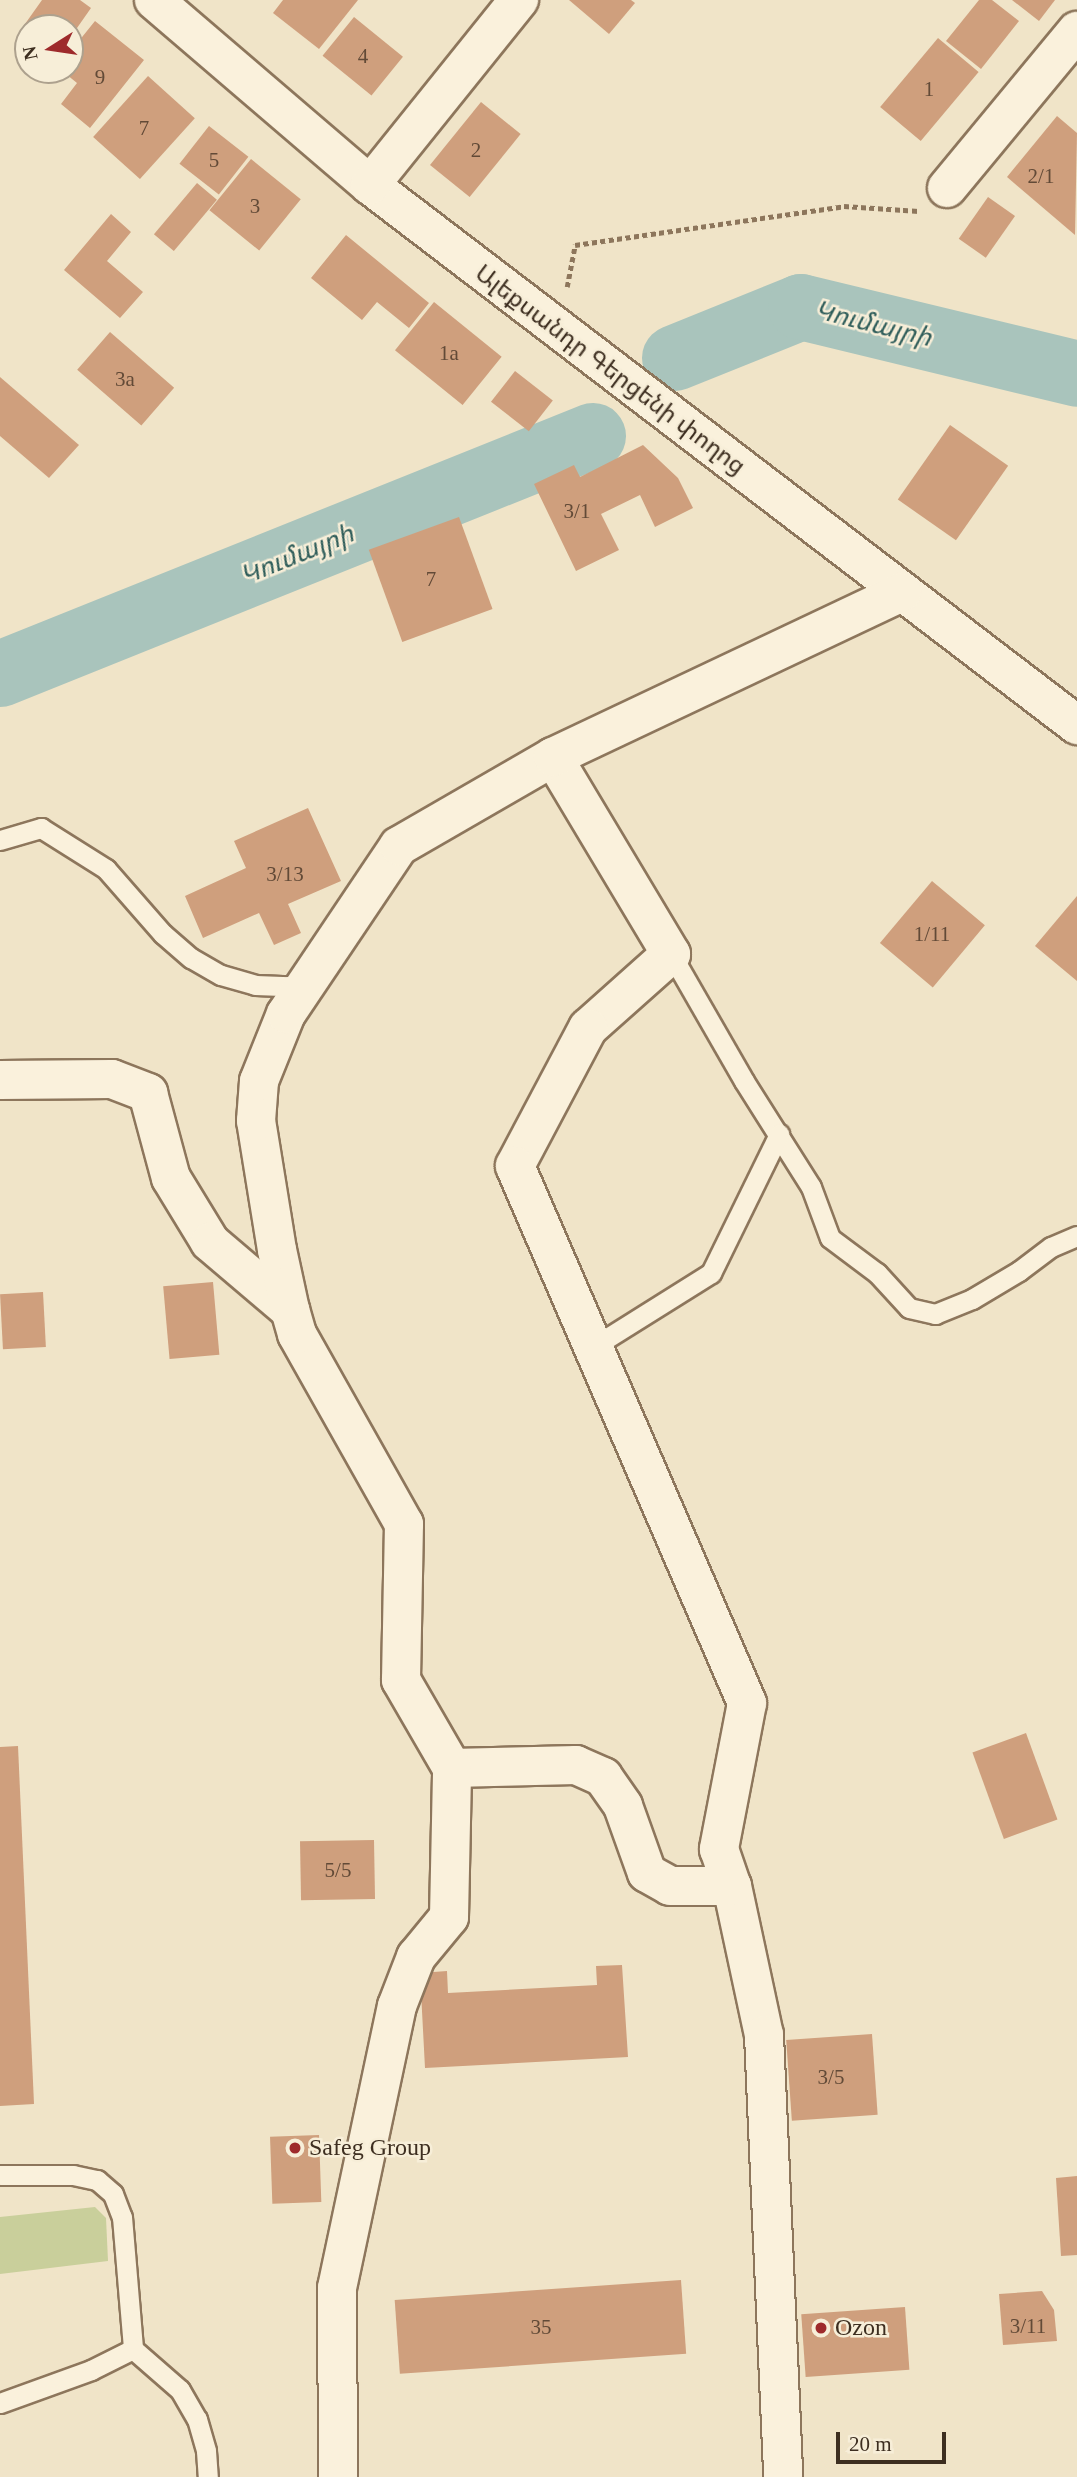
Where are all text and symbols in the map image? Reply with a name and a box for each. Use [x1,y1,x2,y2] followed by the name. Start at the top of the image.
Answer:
[14,14,84,84] north arrow
[358,43,368,69] house number: 4
[18,44,42,62] text: N
[95,64,105,90] house number: 9
[924,76,934,102] house number: 1
[139,115,149,141] house number: 7
[471,137,481,163] house number: 2
[209,147,219,173] house number: 5
[1028,163,1054,189] house number: 2/1
[250,193,260,219] house number: 3
[469,259,751,481] street label: Ալեքսանդր Գերցենի փողոց
[811,294,935,354] water label: Կումայրի
[439,340,459,366] house number: 1a
[115,366,135,392] house number: 3a
[564,498,590,524] house number: 3/1
[236,518,358,592] water label: Կումայրի
[426,566,436,592] house number: 7
[266,861,304,887] house number: 3/13
[914,921,950,947] house number: 1/11
[325,1857,351,1883] house number: 5/5
[818,2064,844,2090] house number: 3/5
[309,2134,431,2162] place label: Safeg Group
[287,2140,303,2156] marker: Safeg Group
[1010,2313,1046,2339] house number: 3/11
[530,2314,552,2340] house number: 35
[835,2314,887,2342] place label: Ozon
[813,2320,829,2336] marker: Ozon
[839,2418,949,2462] scale bar
[849,2432,892,2456] text: 20 m

